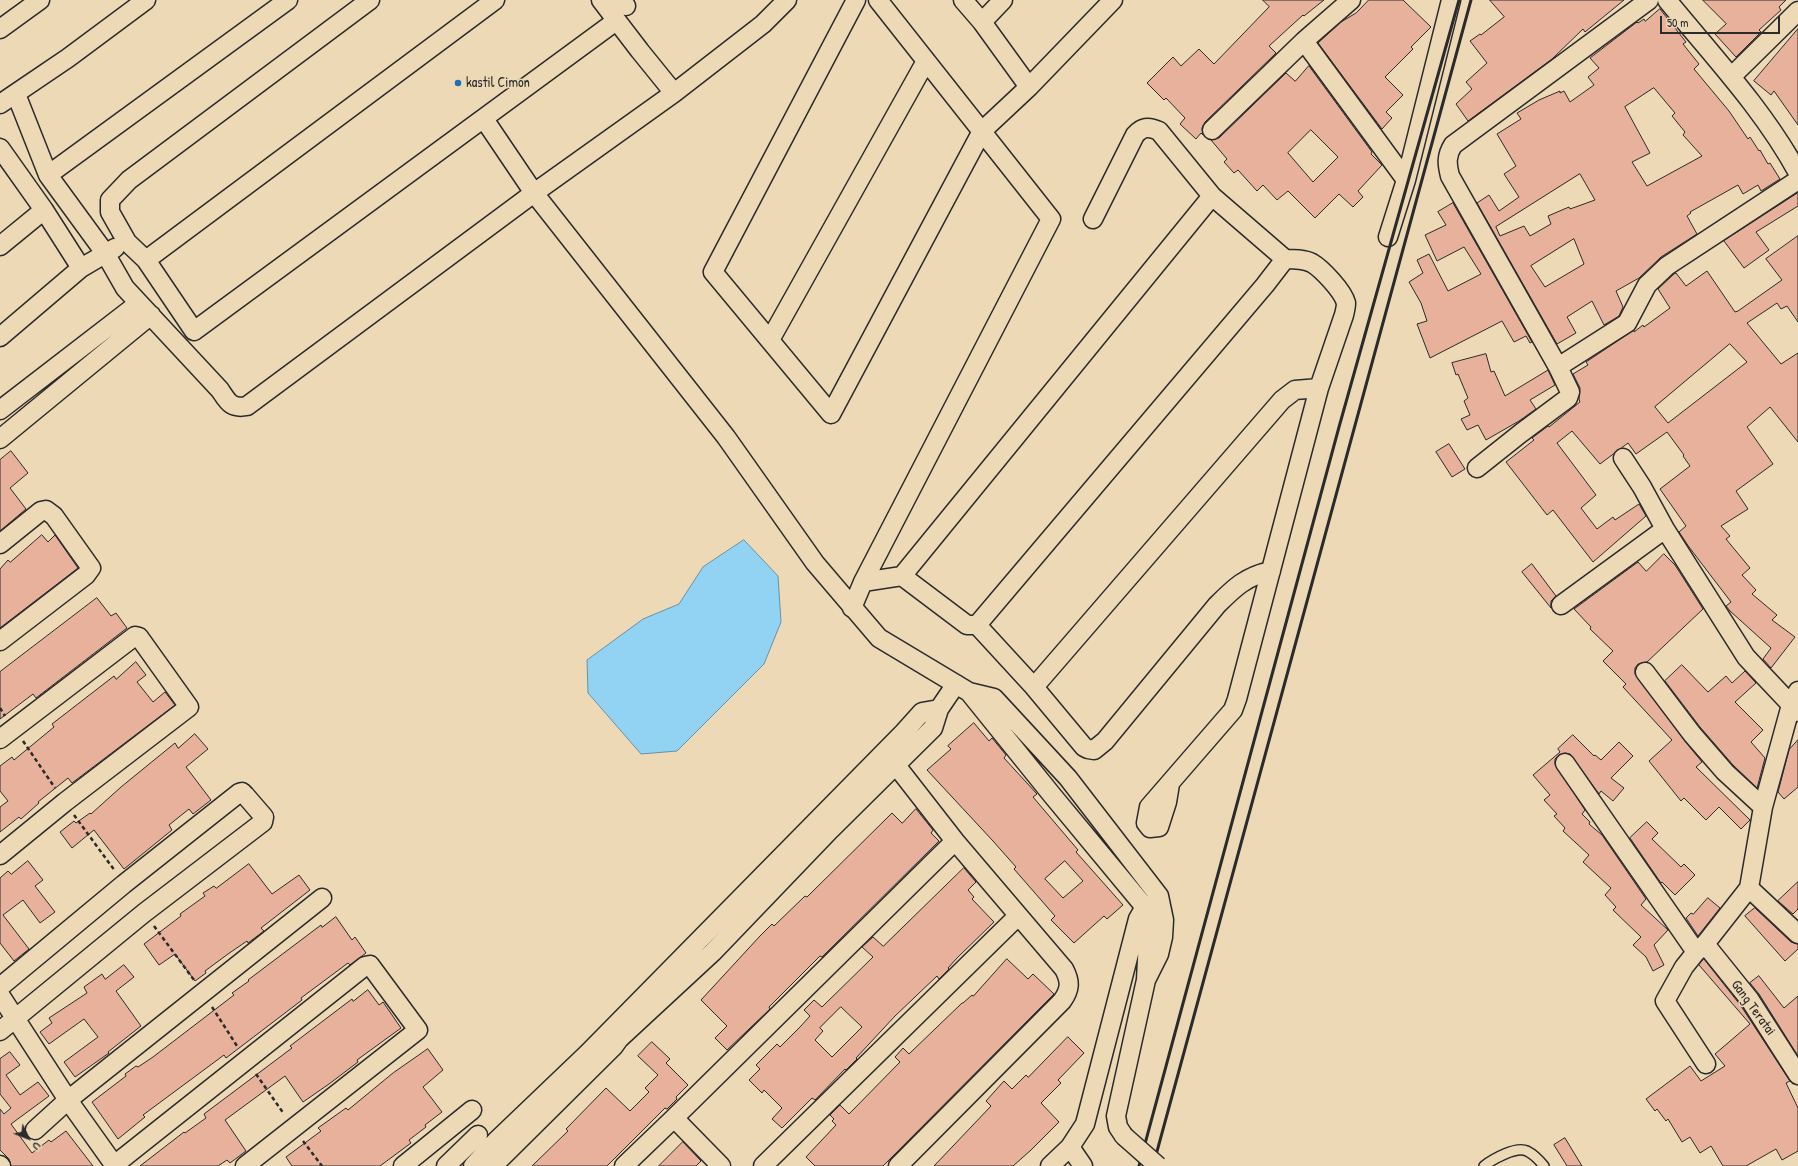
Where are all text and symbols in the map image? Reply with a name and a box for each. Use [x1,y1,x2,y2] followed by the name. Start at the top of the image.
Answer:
[1662,8,1782,34] scale bar
[1667,14,1688,31] text: 50 m
[466,75,530,91] place label: kastil Cimon
[453,78,463,88] marker: kastil Cimon
[1727,977,1779,1039] street label: Gang Teratai
[8,1118,48,1158] north arrow
[30,1139,44,1153] text: U

